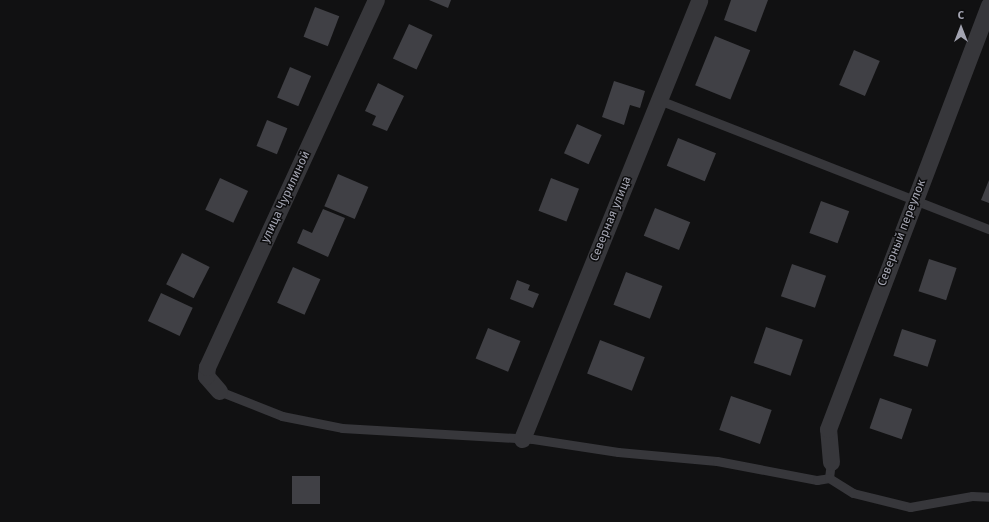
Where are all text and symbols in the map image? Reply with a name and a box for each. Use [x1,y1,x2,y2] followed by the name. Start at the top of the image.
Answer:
[941,8,981,48] north arrow
[958,9,964,22] text: С
[258,149,314,245] street label: улица Чурилиной
[587,174,635,264] street label: Северная улица
[875,178,929,288] street label: Северный переулок

